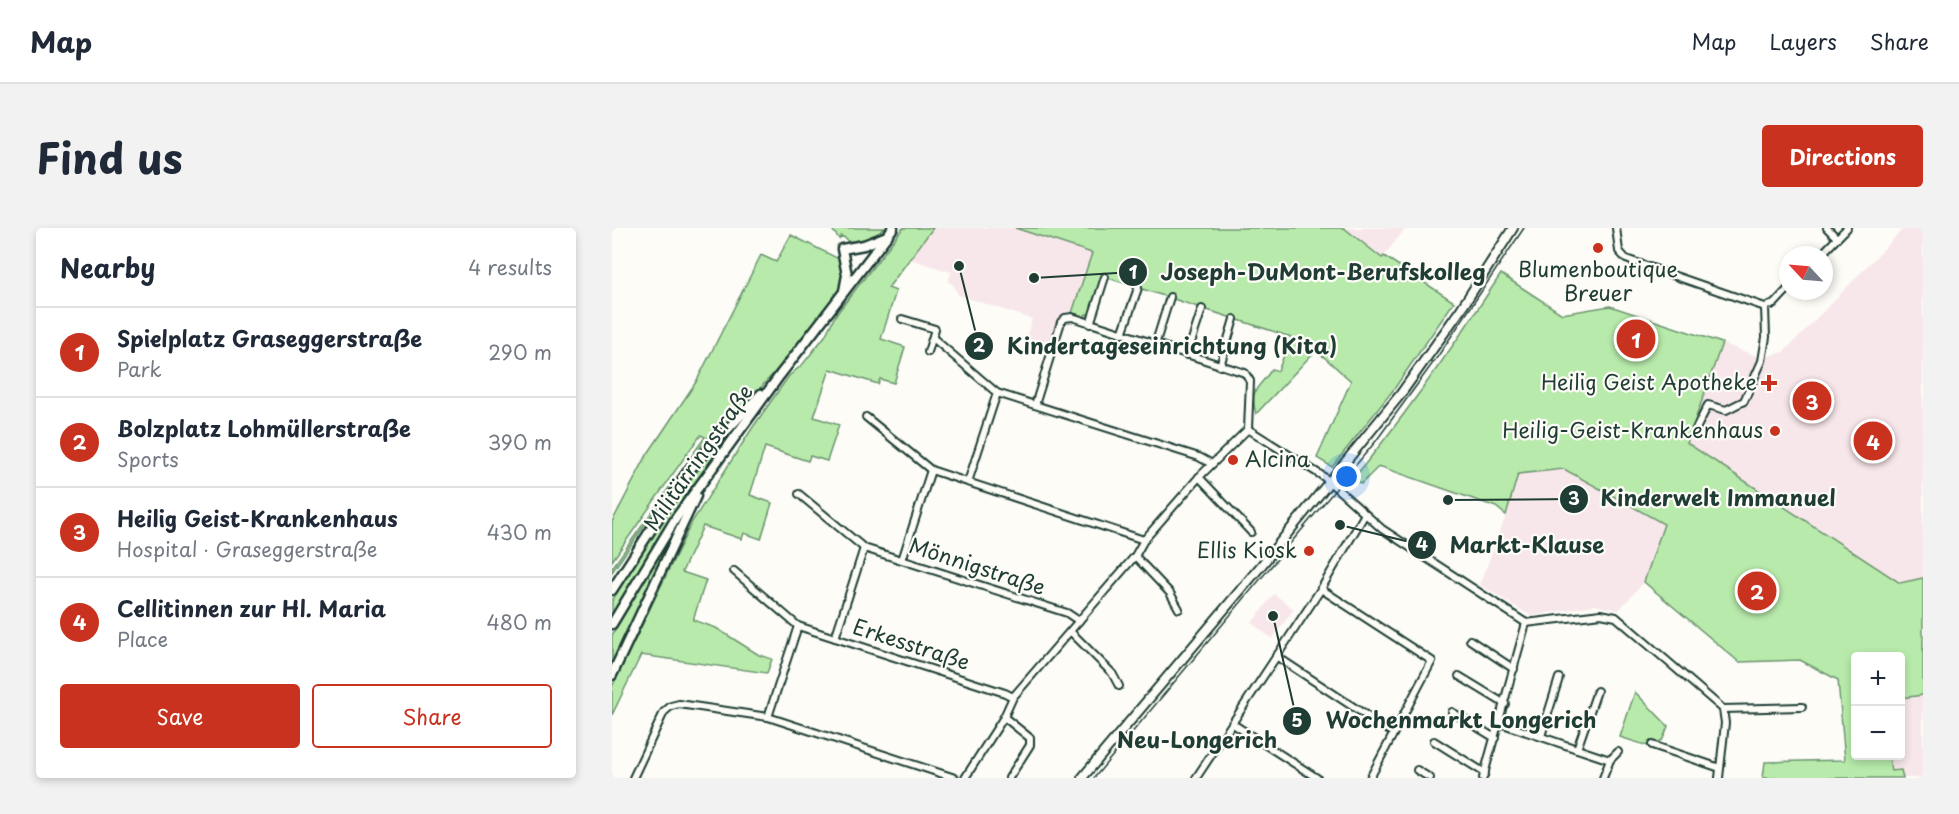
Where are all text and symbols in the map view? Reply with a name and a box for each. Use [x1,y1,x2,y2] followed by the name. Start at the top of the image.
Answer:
[30,20,92,63] text: Map
[1692,25,1736,57] text: Map
[1769,25,1837,57] text: Layers
[1870,25,1929,57] text: Share
[36,125,183,188] text: Find us
[1762,125,1923,187] button: Directions
[1591,241,1605,255] marker: Blumenboutique Breuer
[1779,246,1833,300] north arrow
[60,248,155,287] text: Nearby
[468,252,552,282] text: 4 results
[1118,252,1497,292] callout: Joseph-DuMont-Berufskolleg
[1518,252,1678,308] place label: Blumenboutique Breuer
[1160,254,1486,287] text: Joseph-DuMont-Berufskolleg
[1129,258,1138,285] text: 1
[1616,316,1656,362] pin: 1
[117,321,422,354] text: Spielplatz Graseggerstraße
[964,326,1349,366] callout: Kindertageseinrichtung (Kita)
[1007,328,1337,361] text: Kindertageseinrichtung (Kita)
[973,331,986,358] text: 2
[75,337,84,367] text: 1
[488,337,552,367] text: 290 m
[117,354,162,384] text: Park
[1541,365,1757,397] place label: Heilig Geist Apotheke
[1762,376,1776,390] marker: Heilig Geist Apotheke
[635,377,760,537] street label: Militärringstraße
[1792,378,1832,423] pin: 3
[117,411,411,444] text: Bolzplatz Lohmüllerstraße
[1502,413,1763,445] place label: Heilig-Geist-Krankenhaus
[1854,418,1892,464] pin: 4
[1768,424,1782,438] marker: Heilig-Geist-Krankenhaus
[72,427,87,457] text: 2
[488,427,552,457] text: 390 m
[1245,442,1311,474] place label: Alcina
[117,444,179,474] text: Sports
[1226,453,1240,467] marker: Alcina
[1332,462,1361,491] your location
[1559,479,1848,519] callout: Kinderwelt Immanuel
[1600,480,1836,513] text: Kinderwelt Immanuel
[1568,484,1580,511] text: 3
[117,501,398,534] text: Heilig Geist-Krankenhaus
[73,517,86,547] text: 3
[487,517,552,547] text: 430 m
[1407,525,1616,565] callout: Markt-Klause
[1450,527,1604,560] text: Markt-Klause
[905,528,1050,602] street label: Mönnigstraße
[1416,530,1428,557] text: 4
[1197,533,1297,565] place label: Ellis Kiosk
[117,534,377,564] text: Hospital · Graseggerstraße
[1302,544,1316,558] marker: Ellis Kiosk
[1738,568,1776,614] pin: 2
[117,591,386,624] text: Cellitinnen zur Hl. Maria
[73,607,86,637] text: 4
[487,607,552,637] text: 480 m
[849,609,974,677] street label: Erkesstraße
[117,624,168,654] text: Place
[1851,652,1905,760] map controls
[1851,652,1905,706] button: +
[60,684,300,748] button: Save
[312,684,552,748] button: Share
[1282,701,1609,741] callout: Wochenmarkt Longerich
[1325,702,1597,735] text: Wochenmarkt Longerich
[1291,706,1303,733] text: 5
[1851,706,1905,760] button: −
[1117,722,1277,755] district label: Neu-Longerich

